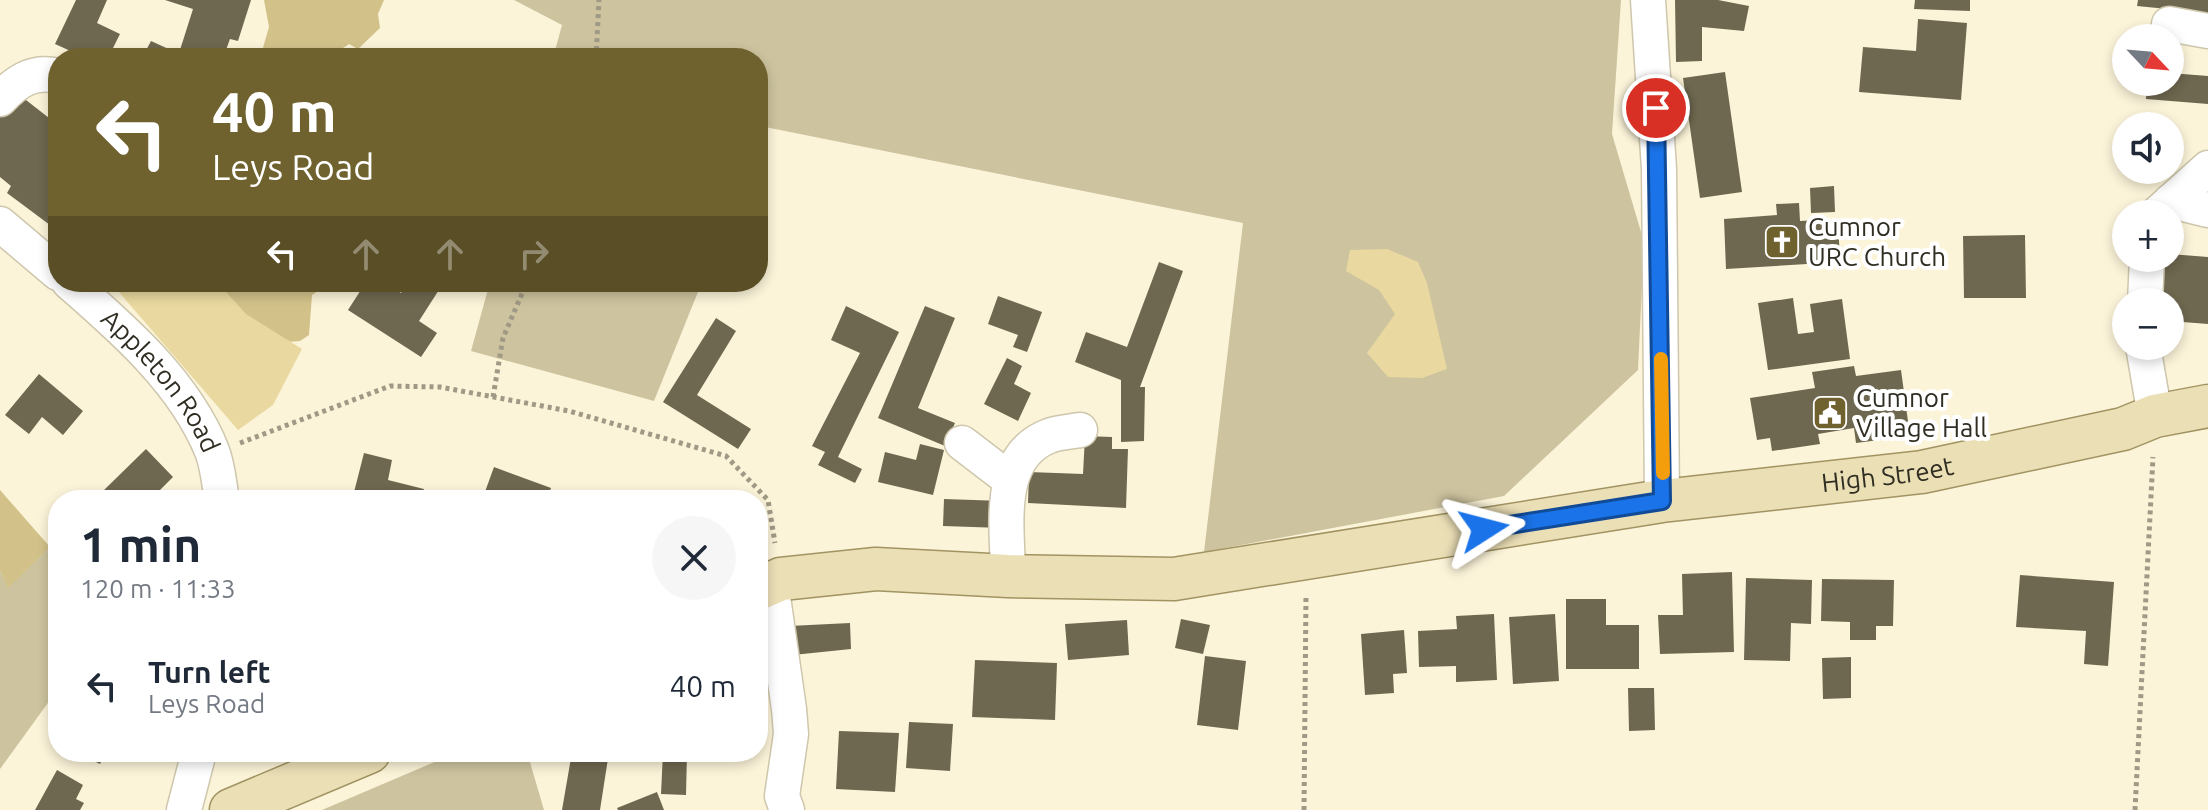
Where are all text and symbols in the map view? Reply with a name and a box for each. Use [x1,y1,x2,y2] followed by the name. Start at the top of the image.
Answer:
[2112,24,2184,96] north arrow
[2112,24,2184,360] map controls
[1622,74,1690,142] pin
[80,80,184,184] icon: left
[212,80,337,143] text: 40 m
[1634,86,1678,130] icon: arrive
[2112,112,2184,184] button: sound
[212,146,374,187] text: Leys Road
[2112,200,2184,272] button: +
[1808,212,1946,271] place label: Cumnor URC Church
[1763,223,1801,261] church icon: Cumnor URC Church
[260,232,304,276] icon: left
[344,232,388,276] icon: ahead
[428,232,472,276] icon: ahead
[512,232,556,276] icon: right
[2112,288,2184,360] button: −
[96,303,226,456] street label: Appleton Road
[1856,383,1987,442] place label: Cumnor Village Hall
[1811,394,1849,432] public building icon: Cumnor Village Hall
[1820,451,1956,497] street label: High Street
[1442,487,1526,571] position arrow
[652,516,736,600] button: close
[80,517,201,571] text: 1 min
[80,574,236,603] text: 120 m · 11:33
[148,655,270,689] text: Turn left
[80,664,124,708] icon: left
[669,669,736,703] text: 40 m
[148,689,265,718] text: Leys Road

